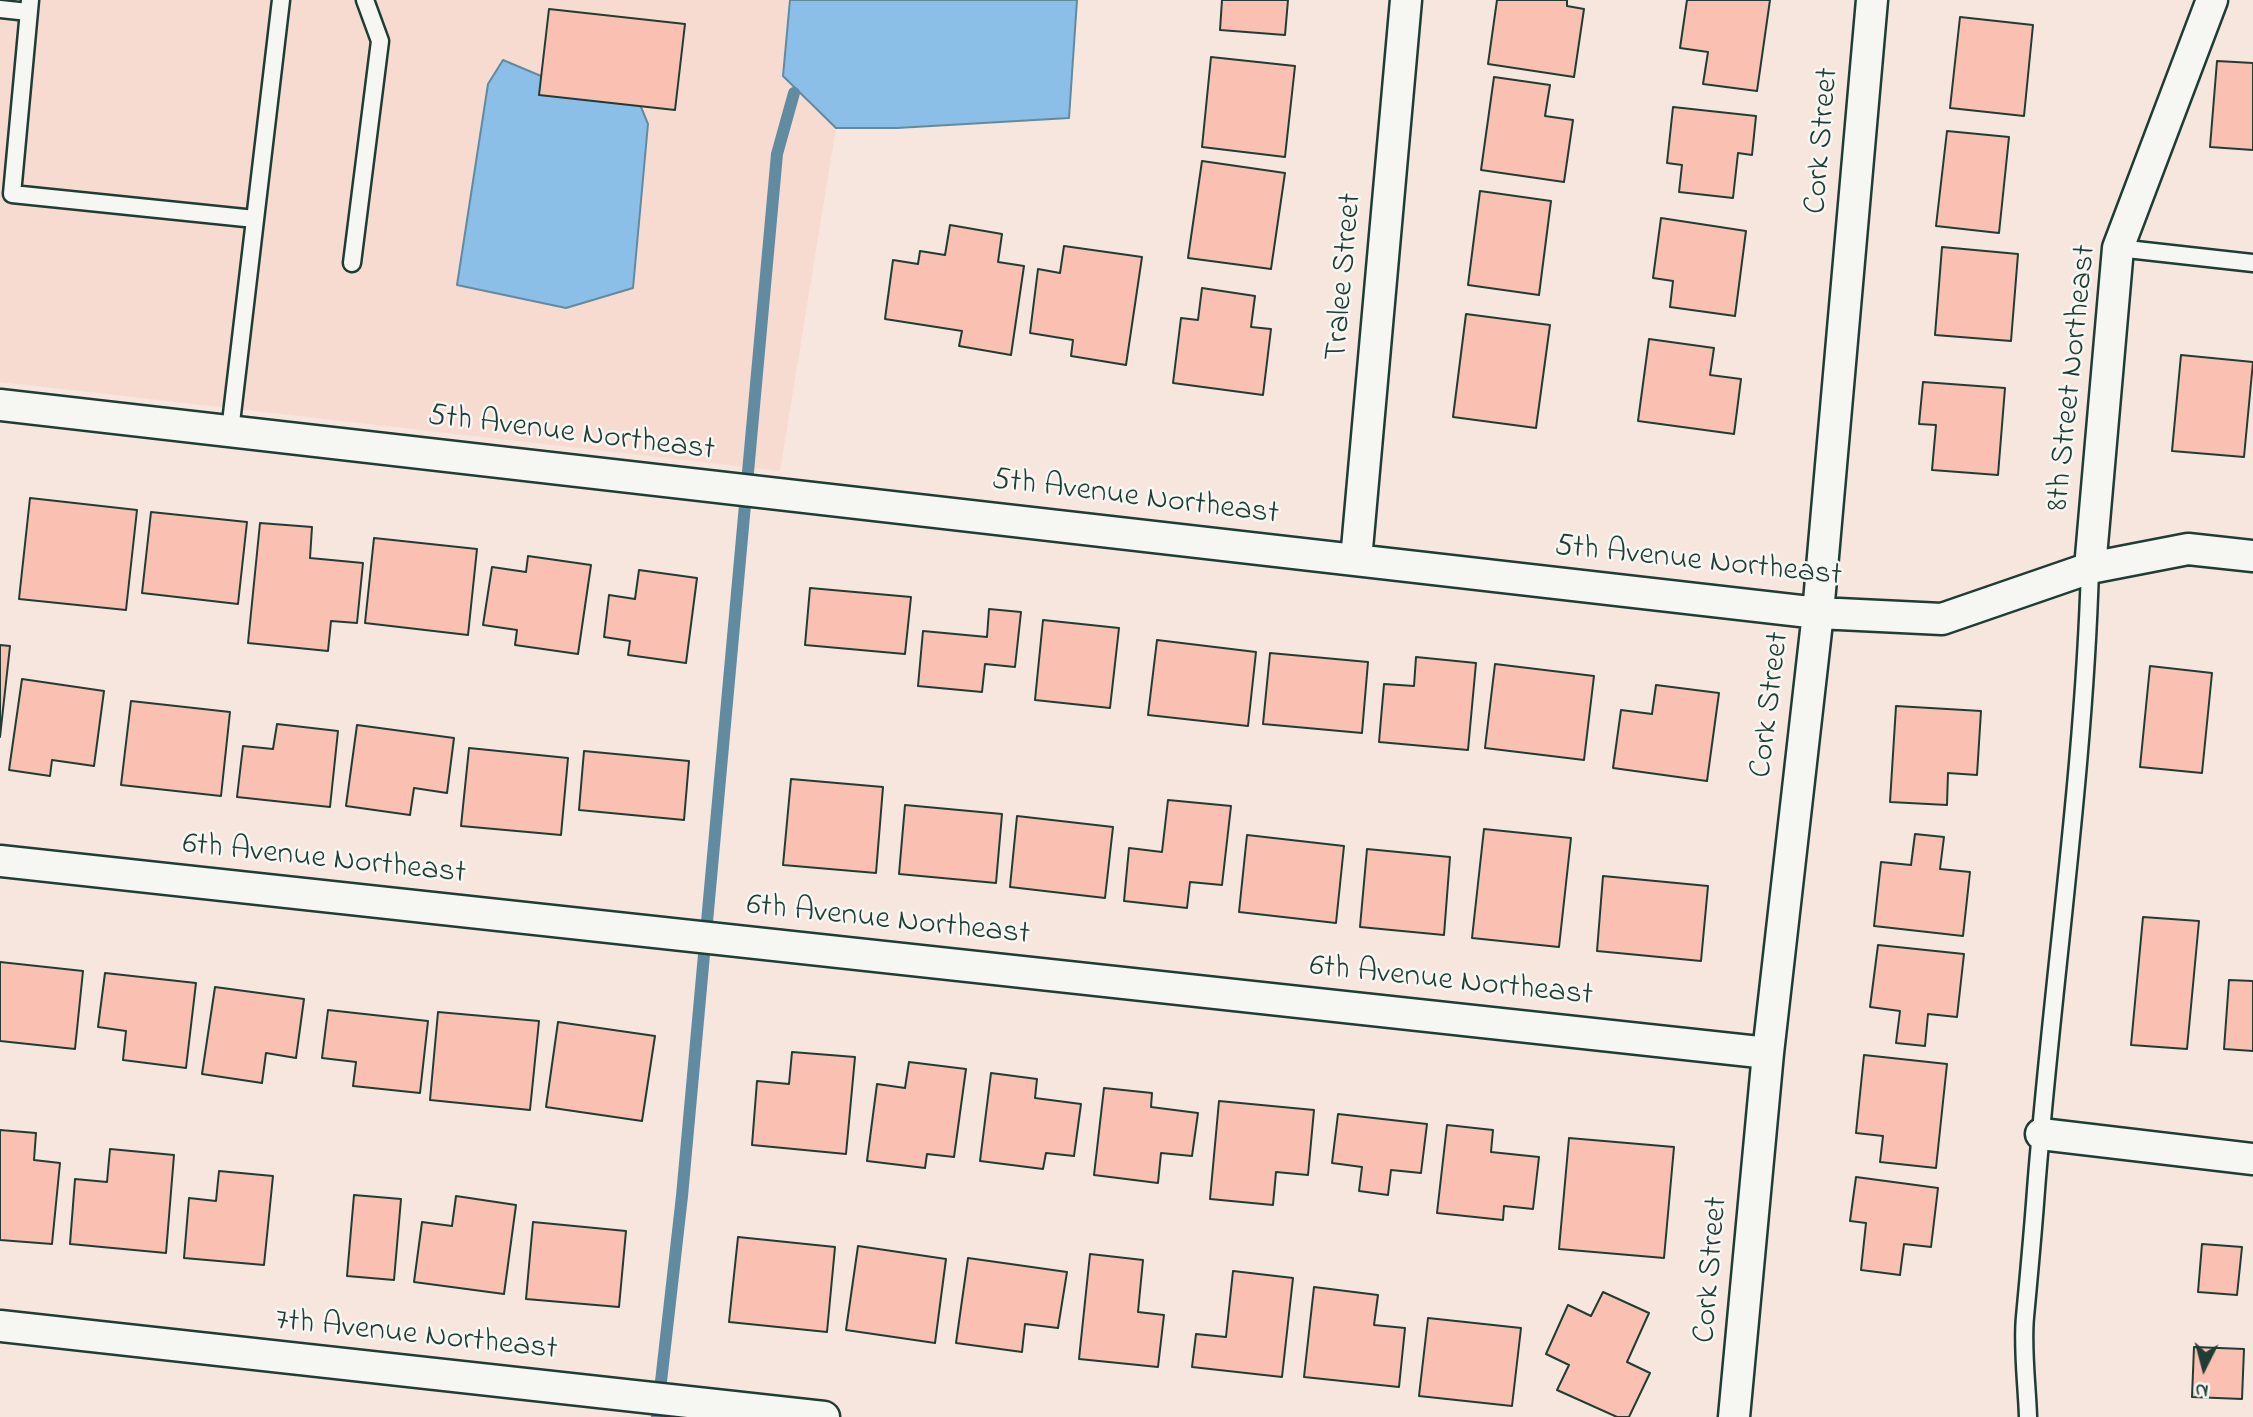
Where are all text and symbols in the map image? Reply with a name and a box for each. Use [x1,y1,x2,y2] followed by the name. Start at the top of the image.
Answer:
[1798,66,1850,216] street label: Cork Street
[1320,192,1372,362] street label: Tralee Street
[2041,243,2107,513] street label: 8th Street Northeast
[425,398,717,472] street label: 5th Avenue Northeast
[989,462,1281,536] street label: 5th Avenue Northeast
[1552,529,1844,597] street label: 5th Avenue Northeast
[1744,630,1800,780] street label: Cork Street
[181,827,467,895] street label: 6th Avenue Northeast
[745,888,1031,956] street label: 6th Avenue Northeast
[1308,949,1594,1017] street label: 6th Avenue Northeast
[1687,1195,1739,1345] street label: Cork Street
[273,1303,559,1371] street label: 7th Avenue Northeast
[2169,1333,2239,1403] north arrow
[2194,1375,2210,1403] text: N

